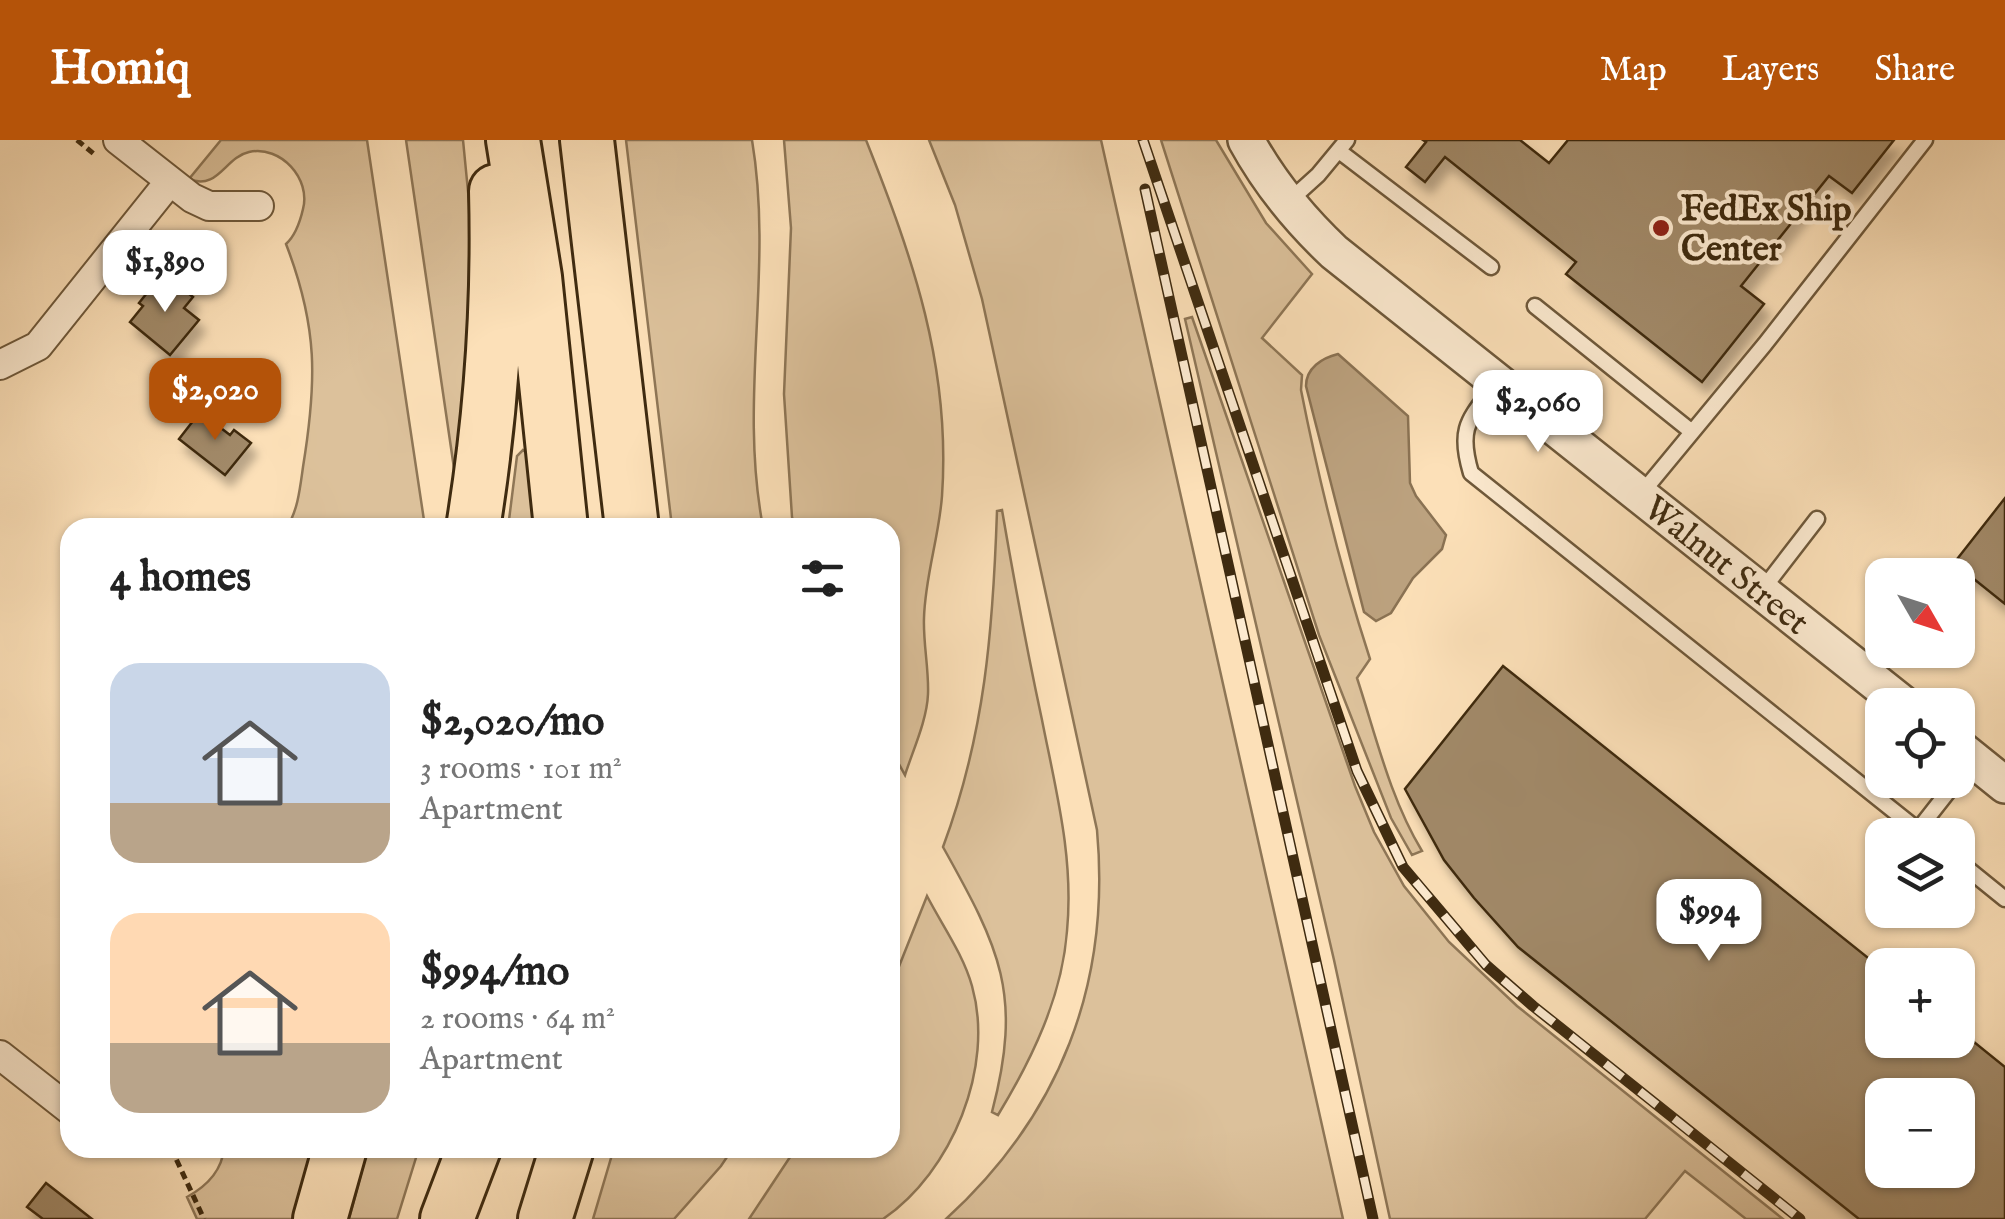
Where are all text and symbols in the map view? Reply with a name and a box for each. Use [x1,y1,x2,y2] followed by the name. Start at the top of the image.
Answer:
[50,40,190,100] text: Homiq
[1600,48,1667,93] text: Map
[1722,48,1819,93] text: Layers
[1874,48,1955,93] text: Share
[1681,188,1851,273] place label: FedEx Ship Center
[1650,217,1672,239] marker: FedEx Ship Center
[84,230,246,315] pin: $1,890
[125,242,205,283] text: $1,890
[134,358,296,443] pin: $2,020
[171,370,259,411] text: $2,020
[1457,370,1619,455] pin: $2,060
[1495,382,1581,423] text: $2,060
[1633,487,1817,646] street label: Walnut Street
[795,551,850,606] icon: filters
[110,552,251,605] text: 4 homes
[1865,558,1975,668] north arrow
[1865,558,1975,1188] map controls
[1865,688,1975,798] button: locate
[420,696,604,749] text: $2,020/mo
[190,703,310,823] icon: home
[420,749,622,790] text: 3 rooms · 101 m²
[420,790,563,831] text: Apartment
[1865,818,1975,928] button: layers
[1650,879,1768,964] pin: $994
[1678,891,1740,932] text: $994
[420,946,569,999] text: $994/mo
[1865,948,1975,1058] button: +
[190,953,310,1073] icon: home
[420,999,615,1040] text: 2 rooms · 64 m²
[420,1040,563,1081] text: Apartment
[1865,1078,1975,1188] button: −

